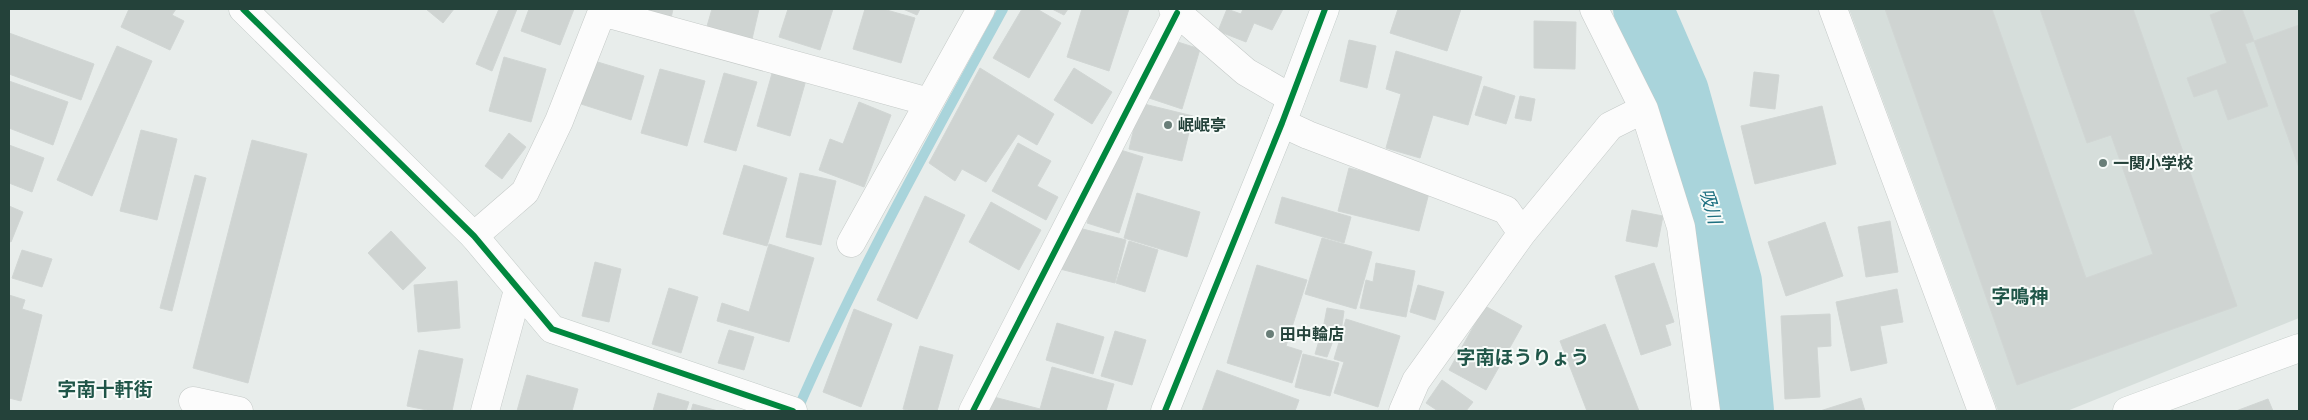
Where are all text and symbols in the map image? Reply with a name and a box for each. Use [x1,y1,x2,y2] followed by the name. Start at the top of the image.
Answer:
[1178,115,1226,135] place label: 岷岷亭
[1162,119,1174,131] marker: 岷岷亭
[2113,153,2193,173] place label: 一関小学校
[2097,157,2109,169] marker: 一関小学校
[1695,186,1728,228] water label: 吸川
[1991,284,2049,308] district label: 字鳴神
[1280,324,1344,344] place label: 田中輪店
[1264,328,1276,340] marker: 田中輪店
[1456,345,1590,369] district label: 字南ほうりょう
[57,377,153,401] district label: 字南十軒街

